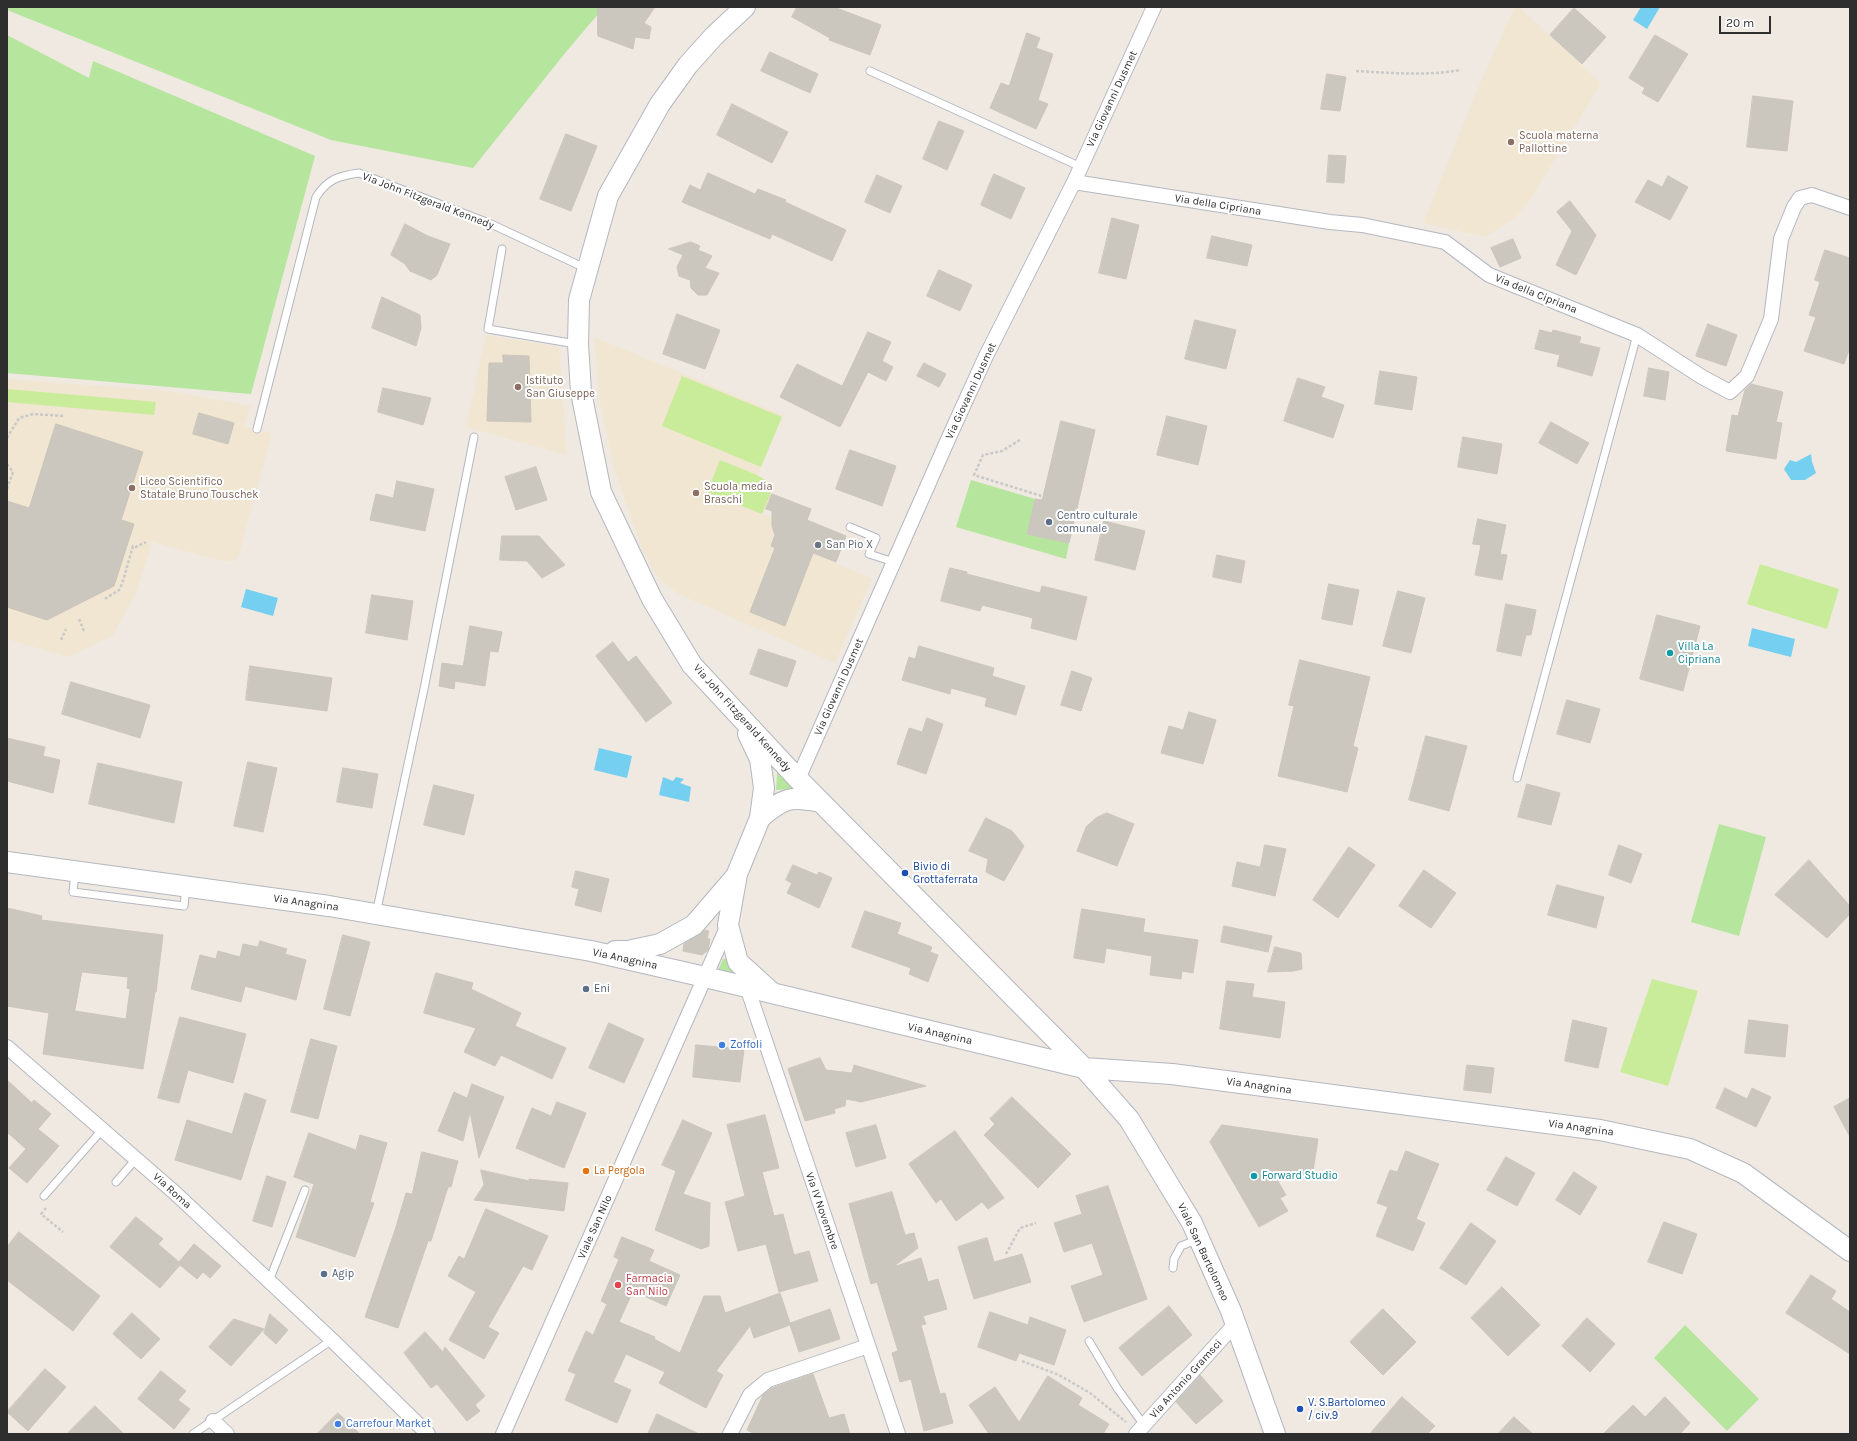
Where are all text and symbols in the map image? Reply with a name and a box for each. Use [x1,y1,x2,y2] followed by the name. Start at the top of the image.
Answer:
[1721,8,1773,34] scale bar
[1726,16,1754,30] text: 20 m
[1084,49,1140,149] street label: Via Giovanni Dusmet
[1519,129,1599,155] place label: Scuola materna Pallottine
[1506,137,1516,147] marker: Scuola materna Pallottine
[360,170,496,232] street label: Via John Fitzgerald Kennedy
[1174,192,1262,218] street label: Via della Cipriana
[1493,271,1579,317] street label: Via della Cipriana
[943,341,999,441] street label: Via Giovanni Dusmet
[526,374,595,400] place label: Istituto San Giuseppe
[513,382,523,392] marker: Istituto San Giuseppe
[140,475,258,501] place label: Liceo Scientifico Statale Bruno Touschek
[704,480,773,506] place label: Scuola media Braschi
[127,483,137,493] marker: Liceo Scientifico Statale Bruno Touschek
[691,488,701,498] marker: Scuola media Braschi
[1057,509,1138,535] place label: Centro culturale comunale
[1044,517,1054,527] marker: Centro culturale comunale
[826,538,873,552] place label: San Pio X
[813,540,823,550] marker: San Pio X
[812,636,866,738] street label: Via Giovanni Dusmet
[1678,640,1720,666] place label: Villa La Cipriana
[1665,648,1675,658] marker: Villa La Cipriana
[690,662,794,774] street label: Via John Fitzgerald Kennedy
[913,860,978,886] place label: Bivio di Grottaferrata
[900,868,910,878] marker: Bivio di Grottaferrata
[272,892,340,914] street label: Via Anagnina
[591,946,659,972] street label: Via Anagnina
[594,982,610,996] place label: Eni
[581,984,591,994] marker: Eni
[906,1020,974,1048] street label: Via Anagnina
[730,1038,762,1052] place label: Zoffoli
[717,1040,727,1050] marker: Zoffoli
[1225,1075,1293,1097] street label: Via Anagnina
[1547,1117,1615,1139] street label: Via Anagnina
[594,1164,645,1178] place label: La Pergola
[581,1166,591,1176] marker: La Pergola
[1262,1169,1338,1183] place label: Forward Studio
[150,1170,194,1212] street label: Via Roma
[803,1170,841,1252] street label: Via IV Novembre
[1249,1171,1259,1181] marker: Forward Studio
[575,1193,615,1261] street label: Viale San Nilo
[1174,1201,1232,1303] street label: Viale San Bartolomeo
[332,1267,354,1281] place label: Agip
[319,1269,329,1279] marker: Agip
[626,1272,673,1298] place label: Farmacia San Nilo
[613,1280,623,1290] marker: Farmacia San Nilo
[1147,1337,1225,1421] street label: Via Antonio Gramsci
[1308,1396,1385,1422] place label: V. S.Bartolomeo / civ.9
[1295,1404,1305,1414] marker: V. S.Bartolomeo / civ.9
[346,1417,431,1431] place label: Carrefour Market
[333,1419,343,1429] marker: Carrefour Market

